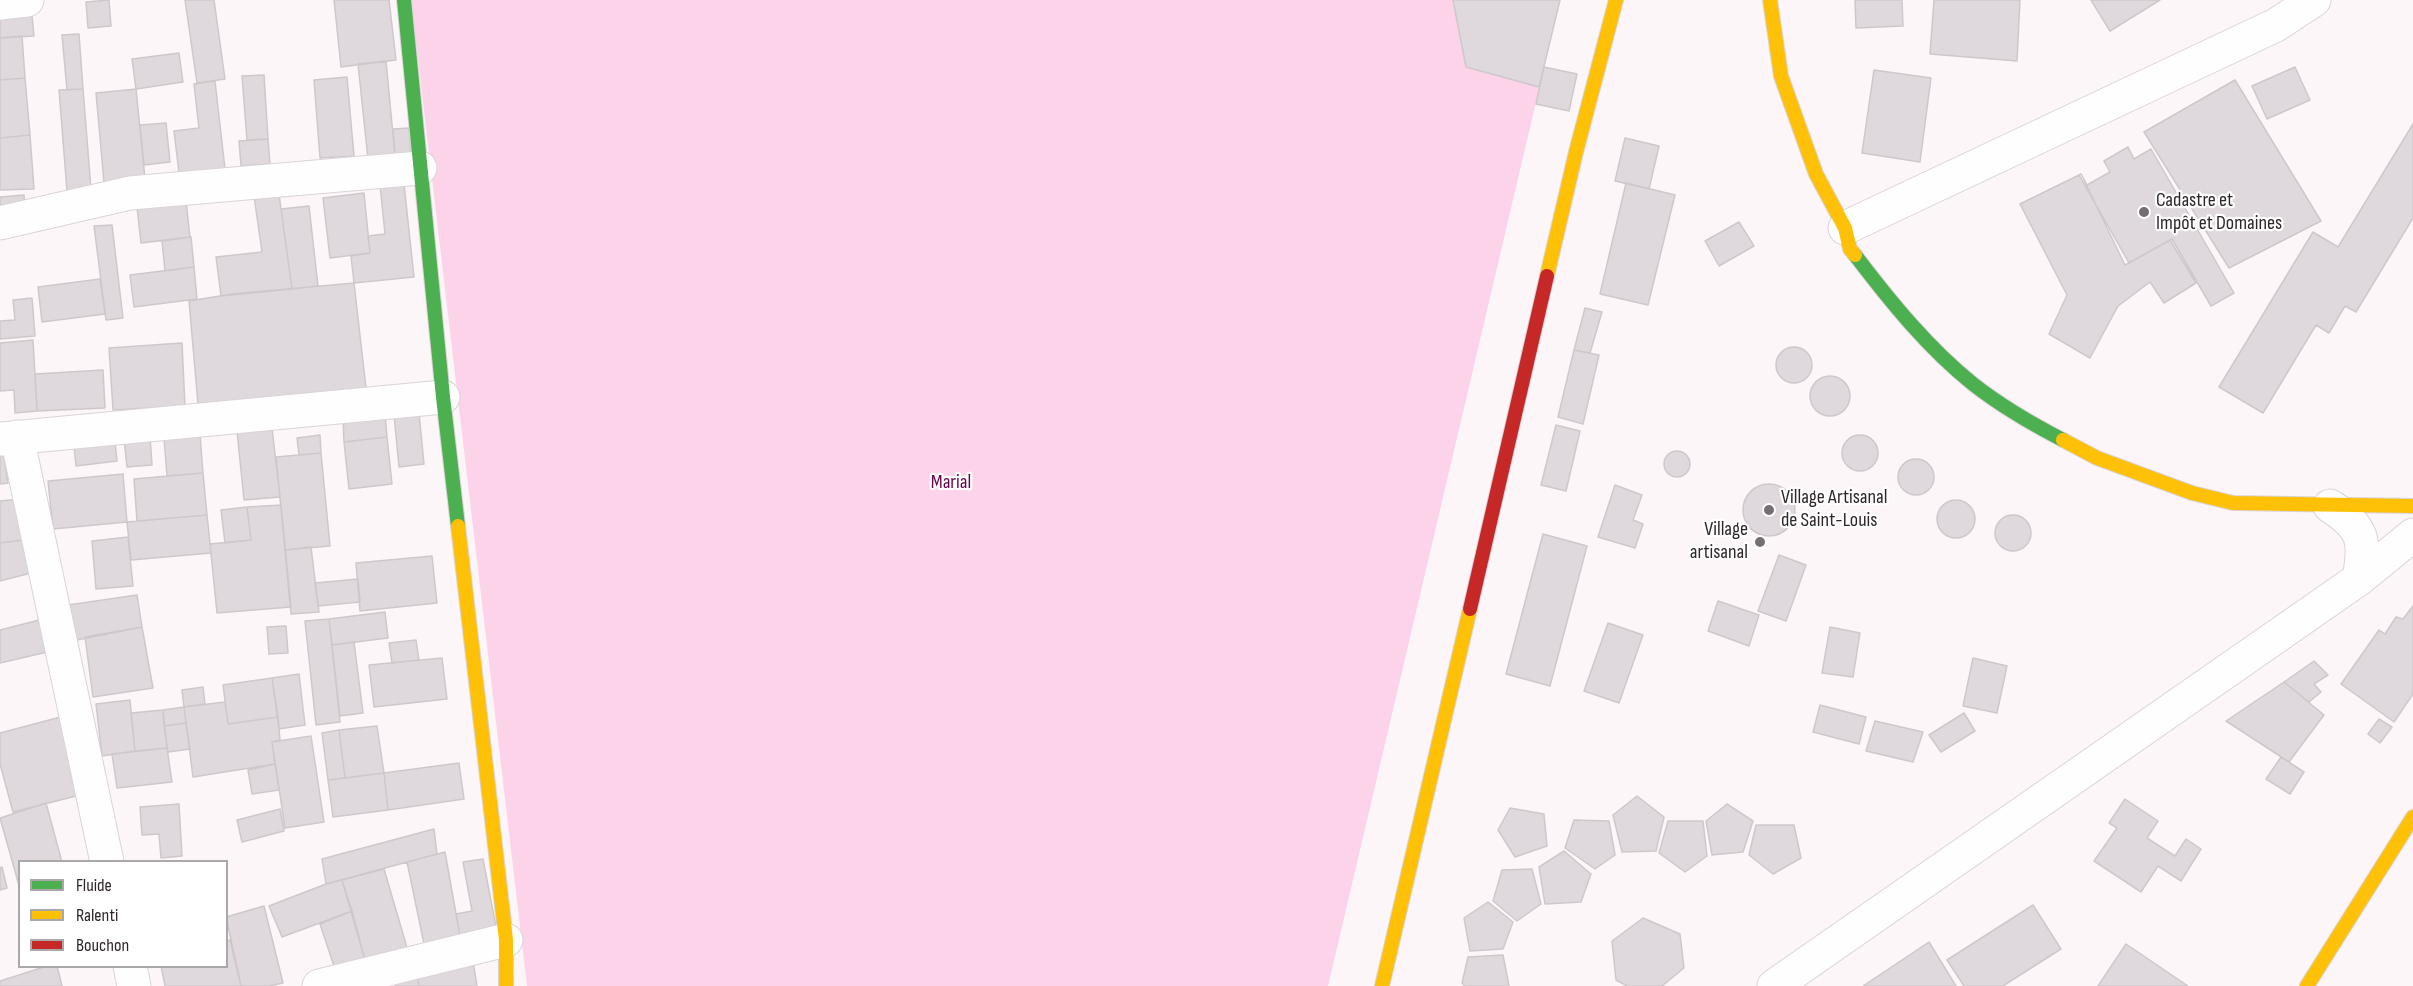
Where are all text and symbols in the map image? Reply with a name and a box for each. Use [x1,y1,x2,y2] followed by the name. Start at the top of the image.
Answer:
[2156,189,2282,236] place label: Cadastre et Impôt et Domaines
[2137,205,2151,219] marker: Cadastre et Impôt et Domaines
[931,471,971,495] park label: Marial
[1781,486,1887,533] place label: Village Artisanal de Saint-Louis
[1762,503,1776,517] marker: Village Artisanal de Saint-Louis
[1690,518,1748,565] place label: Village artisanal
[1753,535,1767,549] marker: Village artisanal
[18,860,228,968] legend
[76,875,112,896] text: Fluide
[76,905,118,926] text: Ralenti
[76,935,129,956] text: Bouchon

